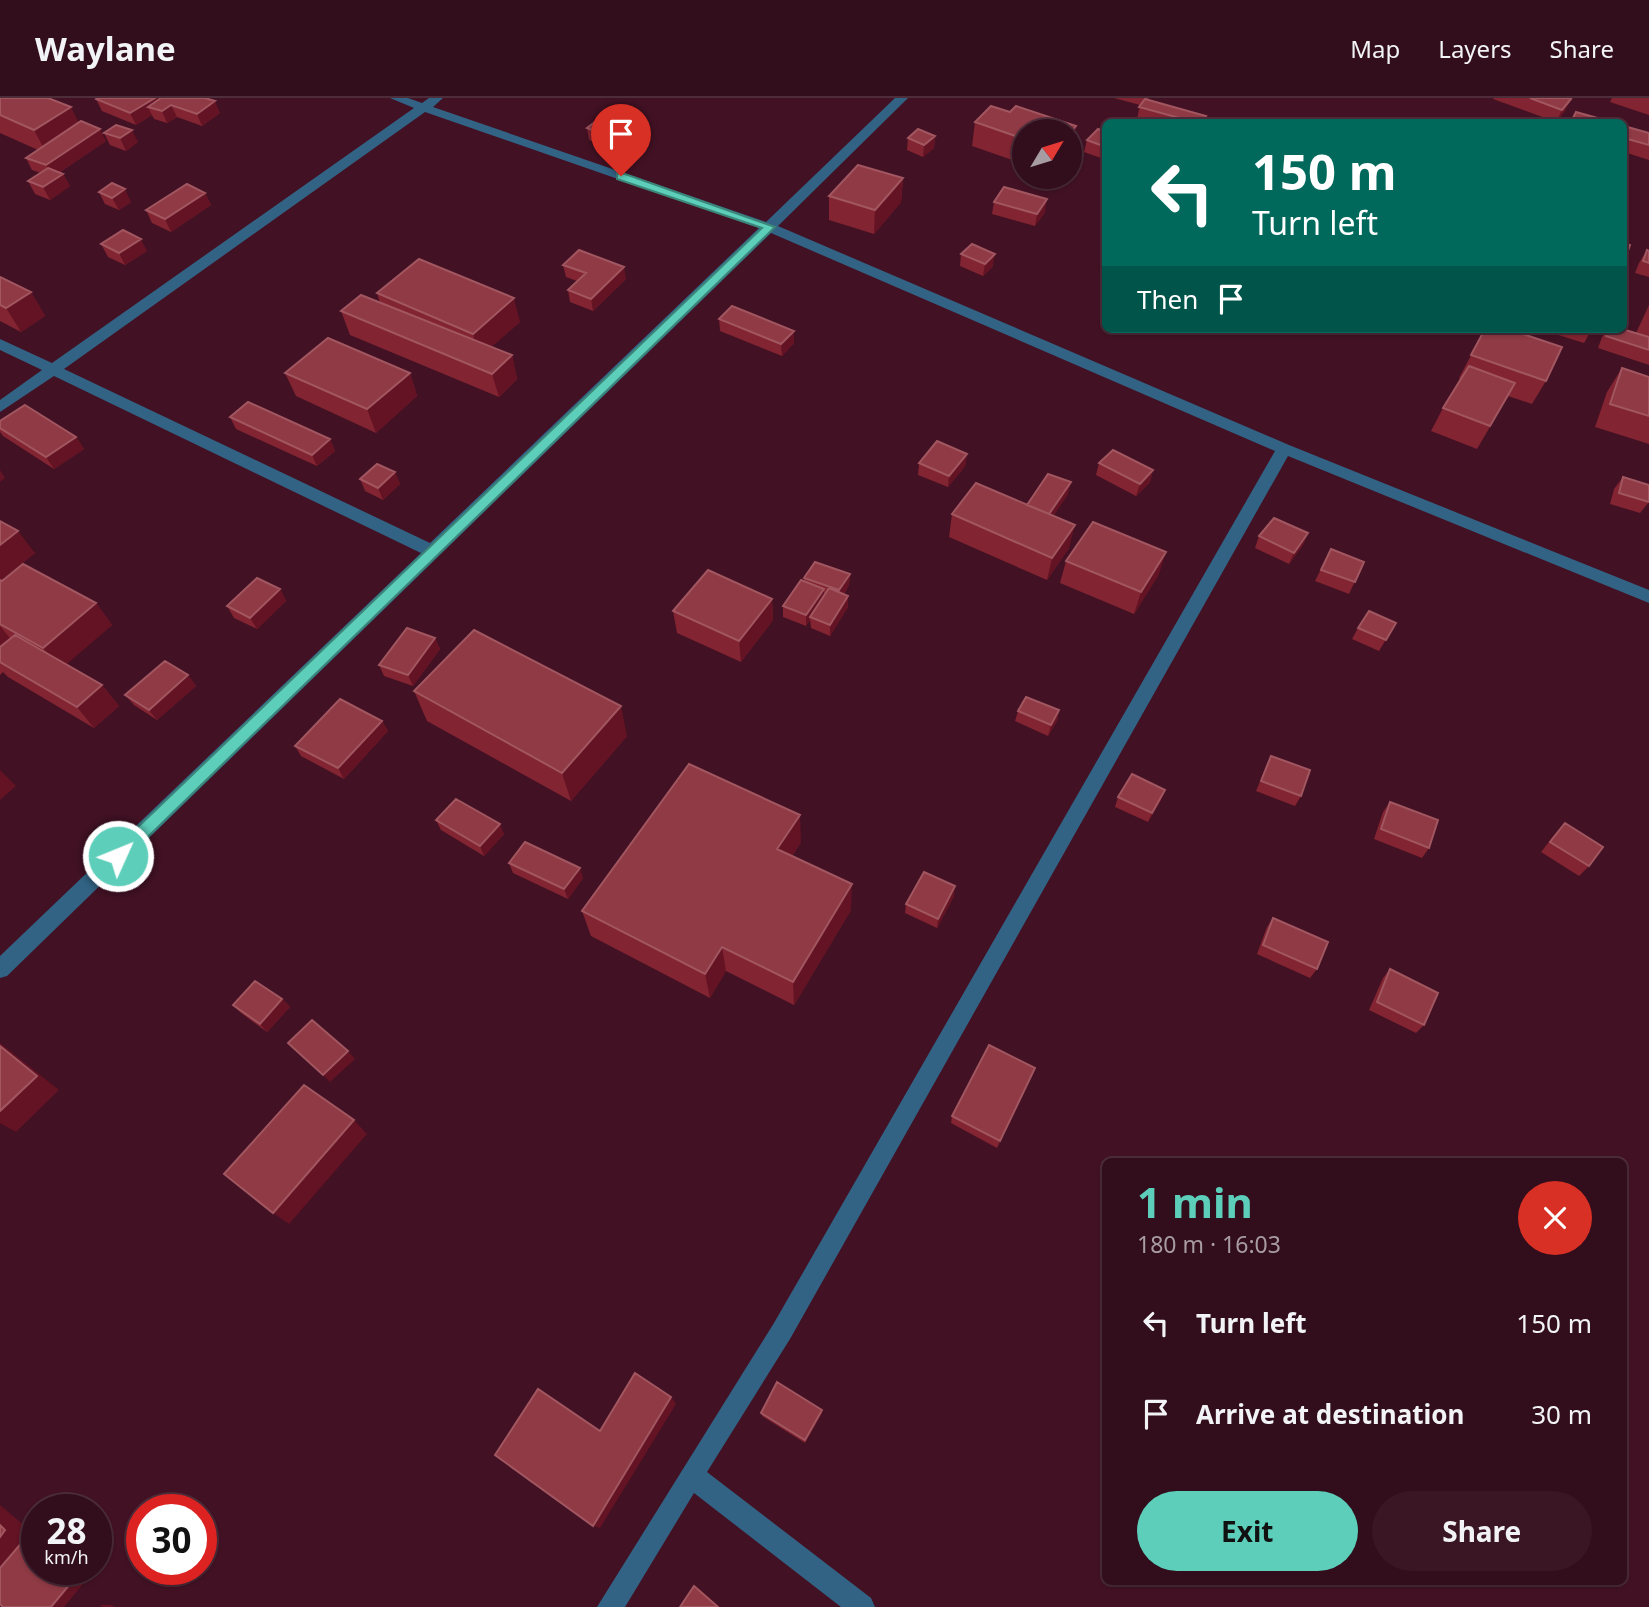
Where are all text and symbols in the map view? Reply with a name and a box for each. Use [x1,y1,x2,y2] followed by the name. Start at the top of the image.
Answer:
[35,26,176,71] text: Waylane
[1350,32,1400,65] text: Map
[1438,32,1512,65] text: Layers
[1550,32,1614,65] text: Share
[591,104,651,176] pin
[602,115,640,153] icon: arrive
[1012,119,1082,189] north arrow
[1012,119,1082,189] map controls
[1252,138,1397,204] text: 150 m
[1137,147,1228,238] icon: left
[1252,201,1378,244] text: Turn left
[1212,280,1250,318] icon: arrive
[1137,281,1198,317] text: Then
[81,819,155,893] position arrow
[1137,1173,1253,1230] text: 1 min
[1518,1181,1592,1255] button: close
[1137,1228,1281,1260] text: 180 m · 16:03
[1137,1304,1175,1342] icon: left
[1196,1305,1307,1341] text: Turn left
[1516,1305,1592,1341] text: 150 m
[1137,1395,1175,1433] icon: arrive
[1196,1396,1465,1432] text: Arrive at destination
[1531,1396,1592,1432] text: 30 m
[1137,1491,1358,1571] button: Exit
[1372,1491,1592,1571] button: Share
[126,1494,217,1585] speed limit sign: 30
[46,1507,87,1554] text: 28
[44,1545,89,1569] text: km/h

